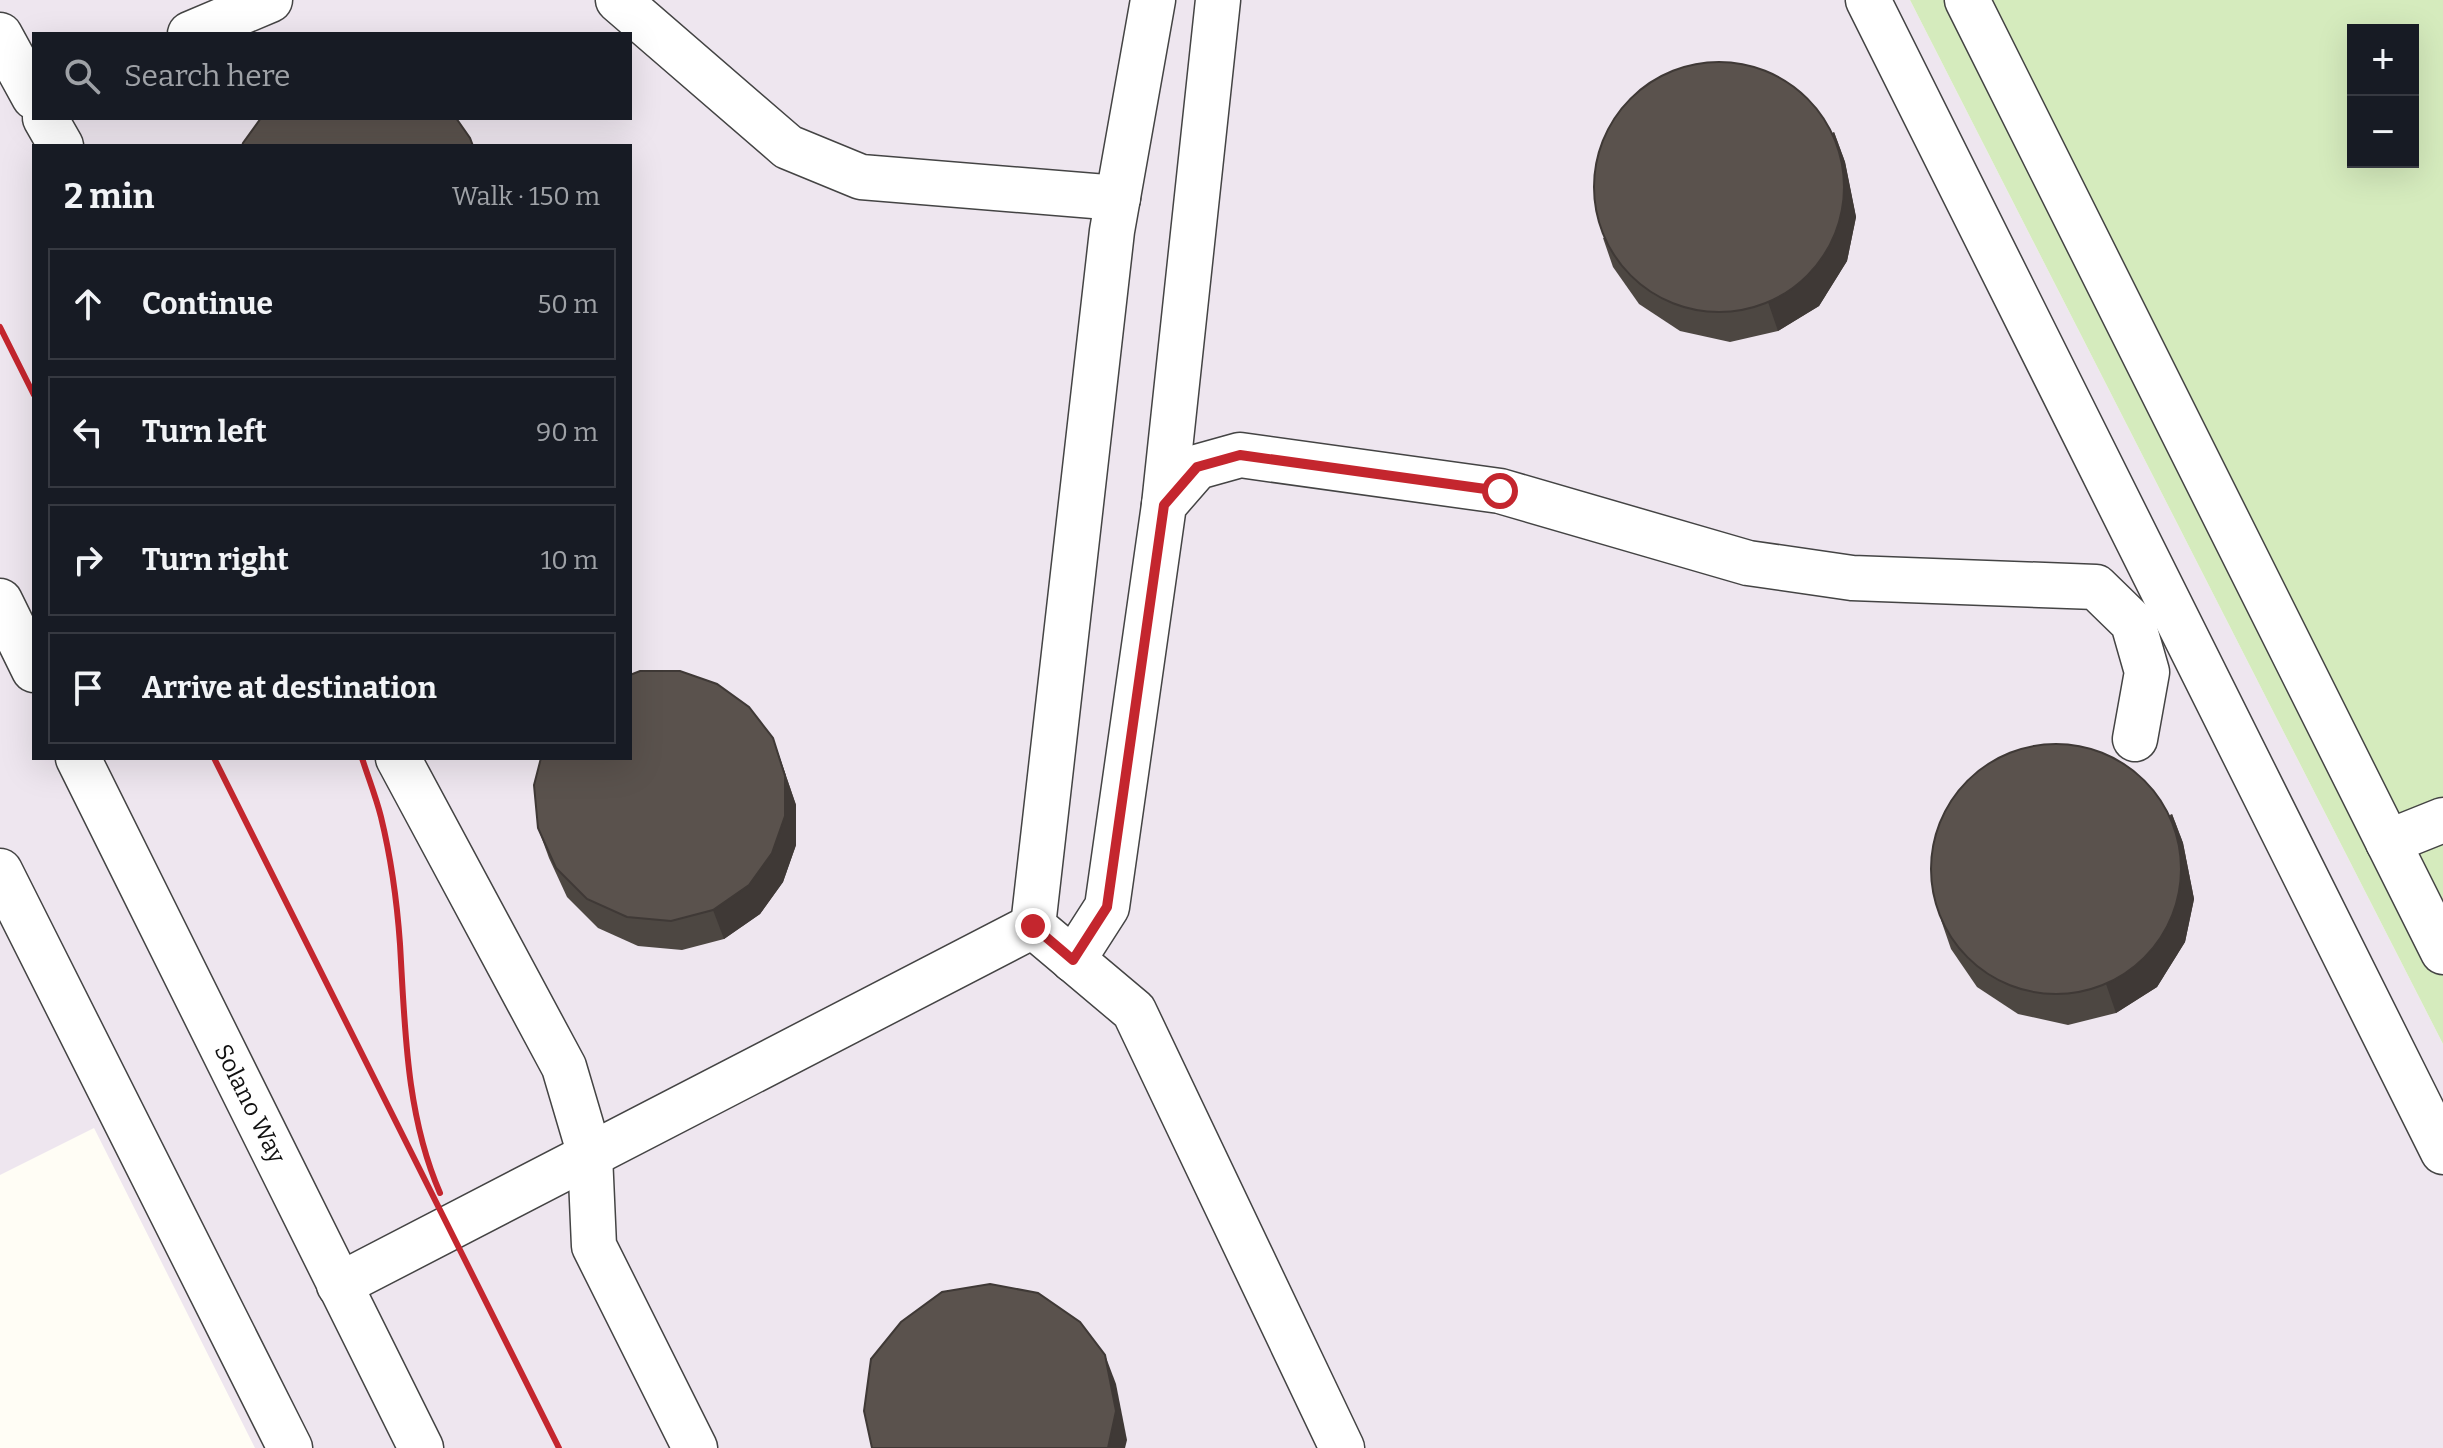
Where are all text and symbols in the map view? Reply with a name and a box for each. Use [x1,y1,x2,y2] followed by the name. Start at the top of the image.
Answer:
[2347,24,2419,168] map controls
[2347,24,2419,96] button: +
[32,32,632,120] search box
[60,54,104,98] icon: search
[124,58,291,94] text: Search here
[2347,96,2419,168] button: −
[64,176,154,217] text: 2 min
[452,181,600,212] text: Walk · 150 m
[66,282,110,326] icon: ahead
[142,286,273,322] text: Continue
[537,289,598,320] text: 50 m
[66,410,110,454] icon: left
[142,414,267,450] text: Turn left
[536,417,598,448] text: 90 m
[1482,473,1518,509] route start
[66,538,110,582] icon: right
[142,542,289,578] text: Turn right
[541,545,598,576] text: 10 m
[66,666,110,710] icon: arrive
[142,670,437,706] text: Arrive at destination
[1015,908,1051,944] route end
[209,1040,291,1168] street label: Solano Way

